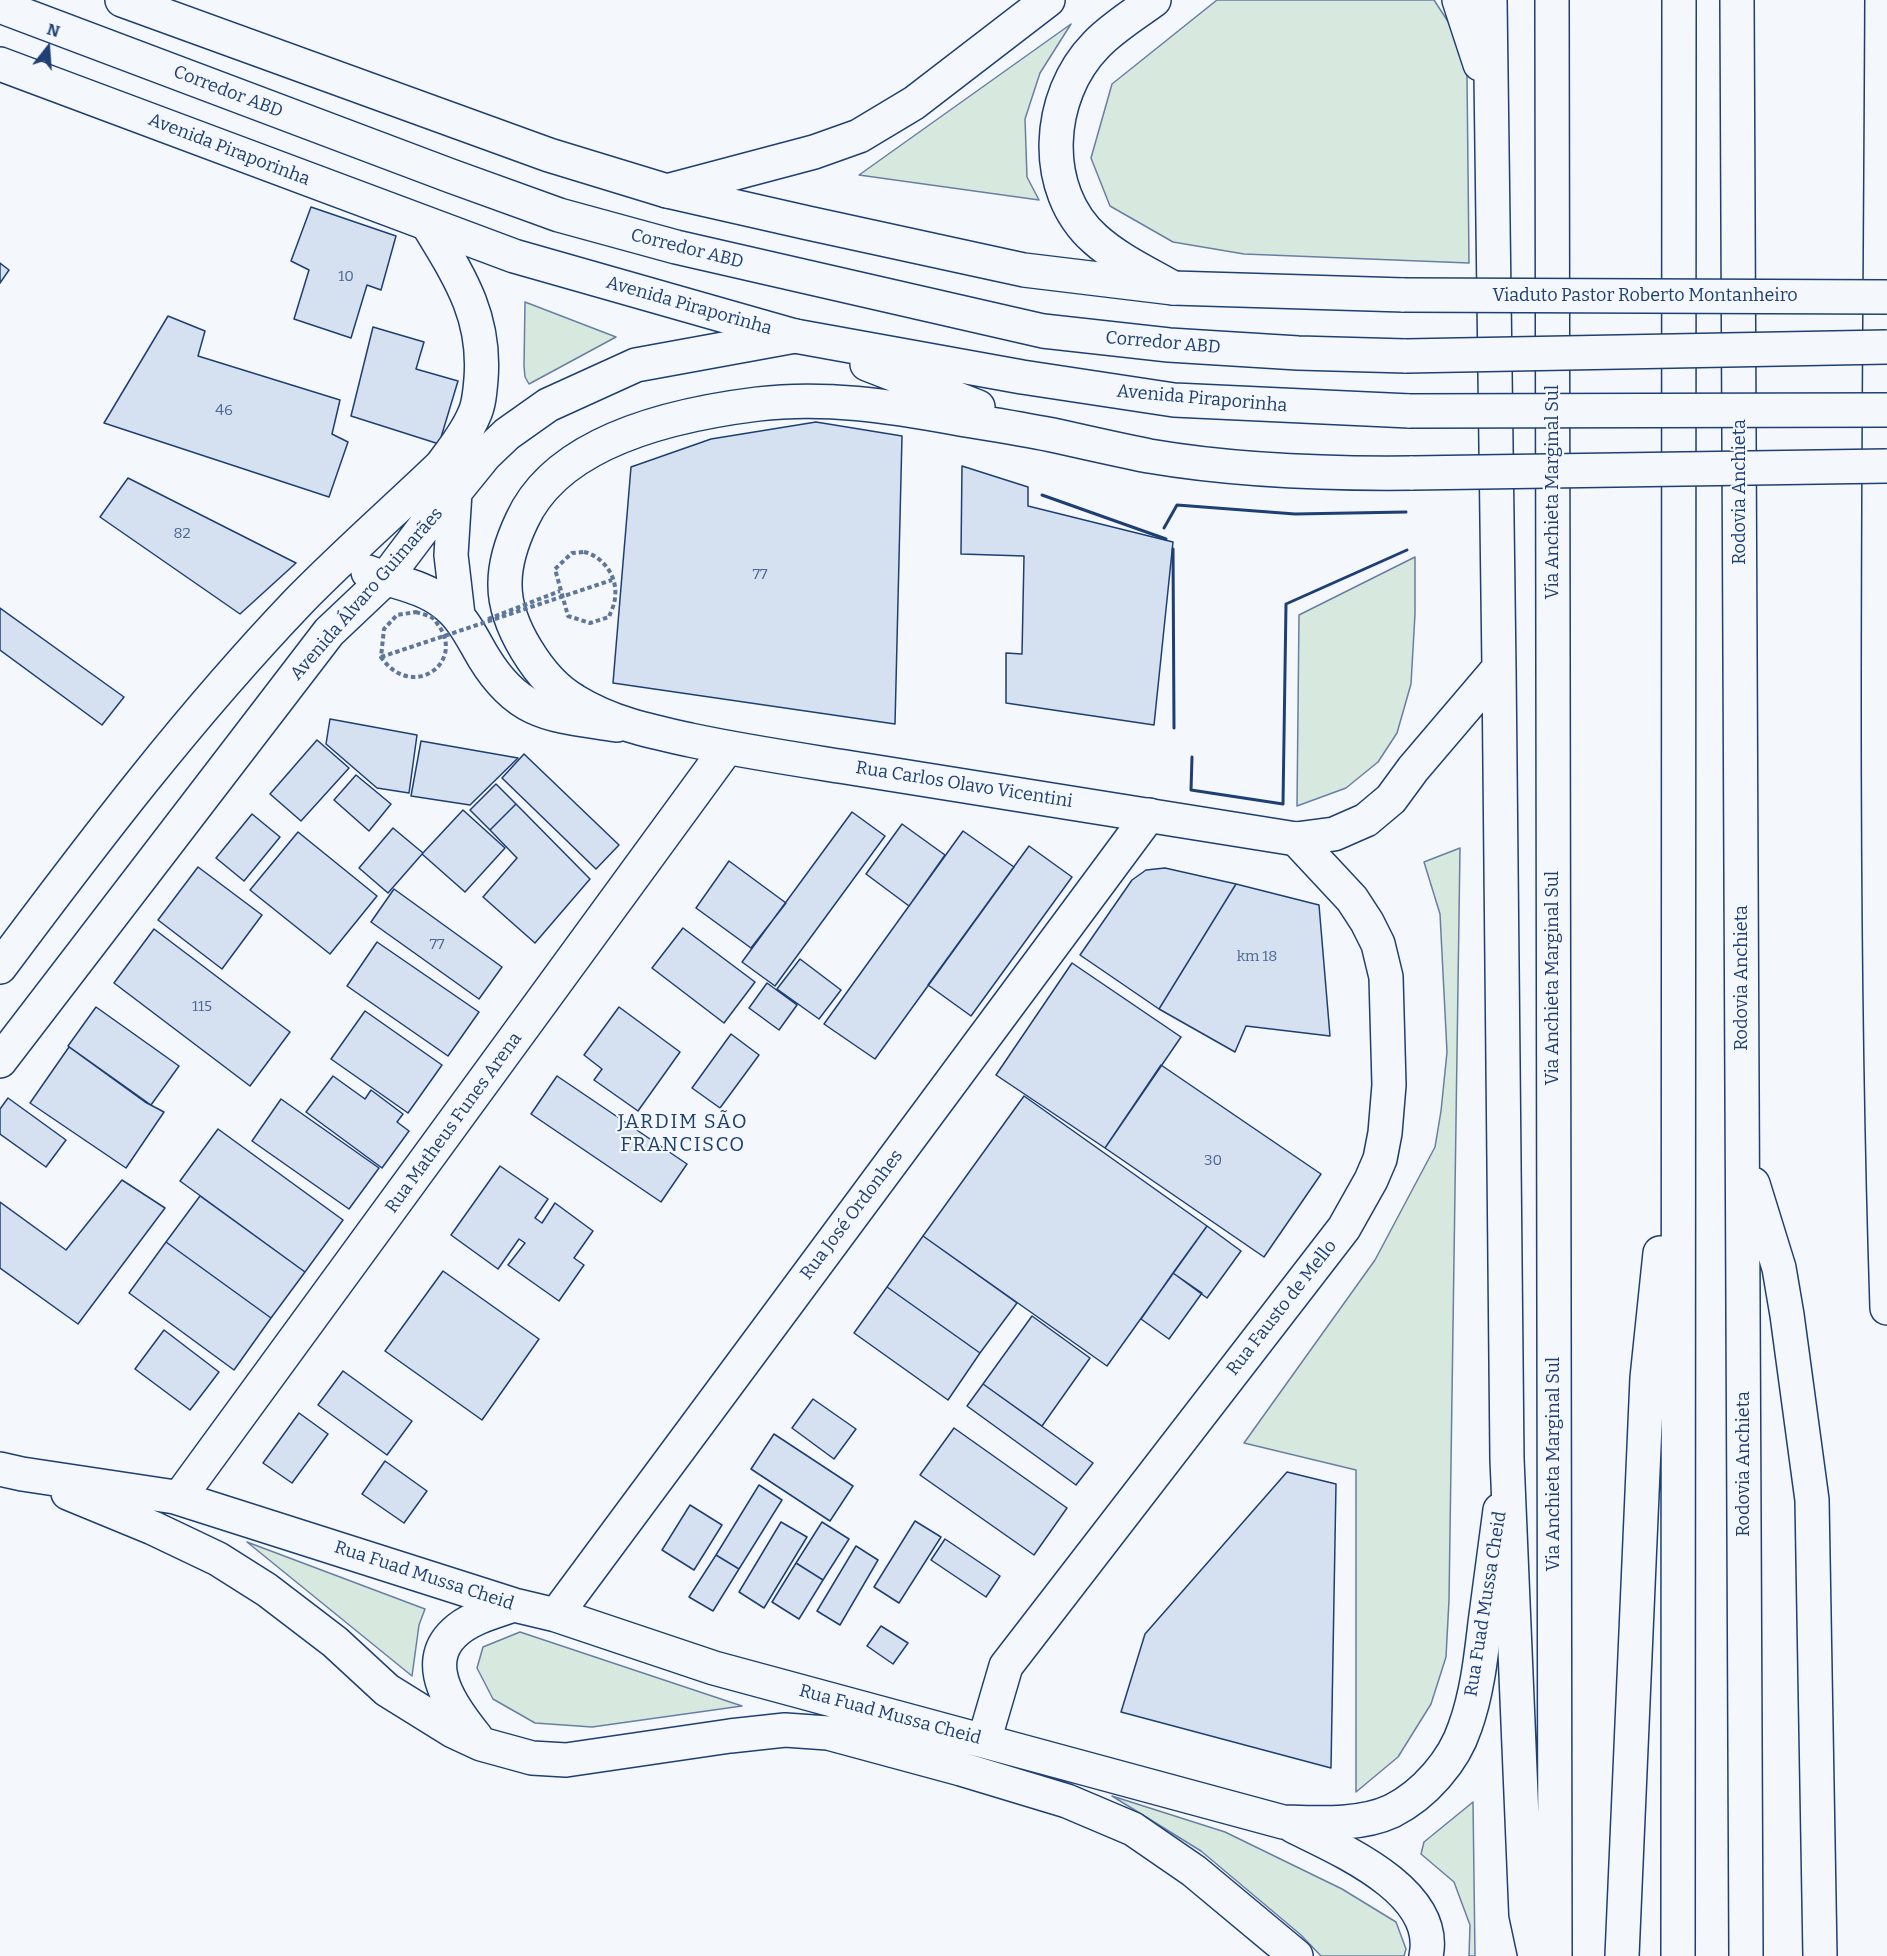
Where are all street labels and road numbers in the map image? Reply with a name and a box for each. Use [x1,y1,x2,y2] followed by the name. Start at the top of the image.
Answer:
[170,61,286,123] street label: Corredor ABD
[145,109,313,191] street label: Avenida Piraporinha
[628,225,746,273] street label: Corredor ABD
[604,272,774,340] street label: Avenida Piraporinha
[1492,285,1798,307] street label: Viaduto Pastor Roberto Montanheiro
[1105,327,1221,359] street label: Corredor ABD
[1116,381,1288,417] street label: Avenida Piraporinha
[1542,385,1564,599] street label: Via Anchieta Marginal Sul
[1729,419,1751,565] street label: Rodovia Anchieta
[286,503,448,685] street label: Avenida Álvaro Guimarães
[854,757,1074,813] street label: Rua Carlos Olavo Vicentini
[1542,871,1564,1085] street label: Via Anchieta Marginal Sul
[1731,905,1753,1051] street label: Rodovia Anchieta
[381,1028,527,1218] street label: Rua Matheus Funes Arena
[796,1146,908,1284] street label: Rua José Ordonhes
[1222,1236,1342,1380] street label: Rua Fausto de Mello
[1543,1357,1565,1571] street label: Via Anchieta Marginal Sul
[1733,1391,1755,1537] street label: Rodovia Anchieta
[1461,1510,1511,1698] street label: Rua Fuad Mussa Cheid
[332,1537,516,1615] street label: Rua Fuad Mussa Cheid
[797,1680,983,1750] street label: Rua Fuad Mussa Cheid

